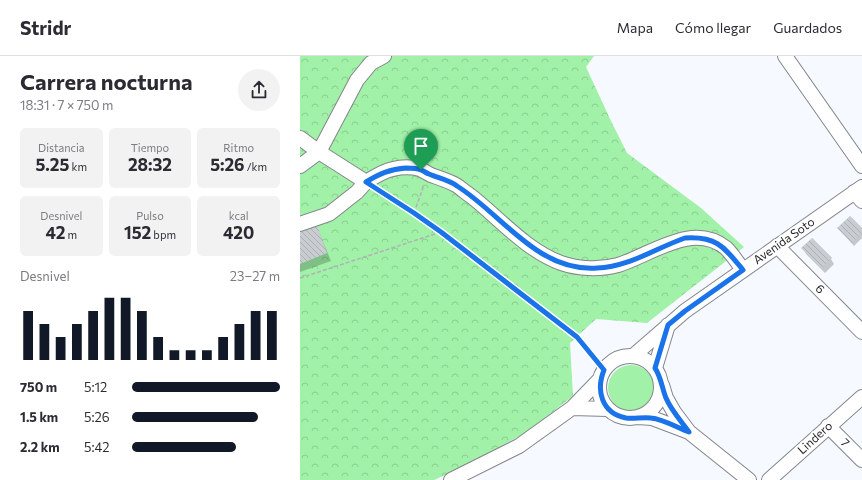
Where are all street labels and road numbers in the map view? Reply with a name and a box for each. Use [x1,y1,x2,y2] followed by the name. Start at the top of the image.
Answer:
[750,214,817,266] street label: Avenida Soto
[813,281,828,296] street label: 6
[794,418,835,456] street label: Lindero
[839,435,853,449] street label: 7

